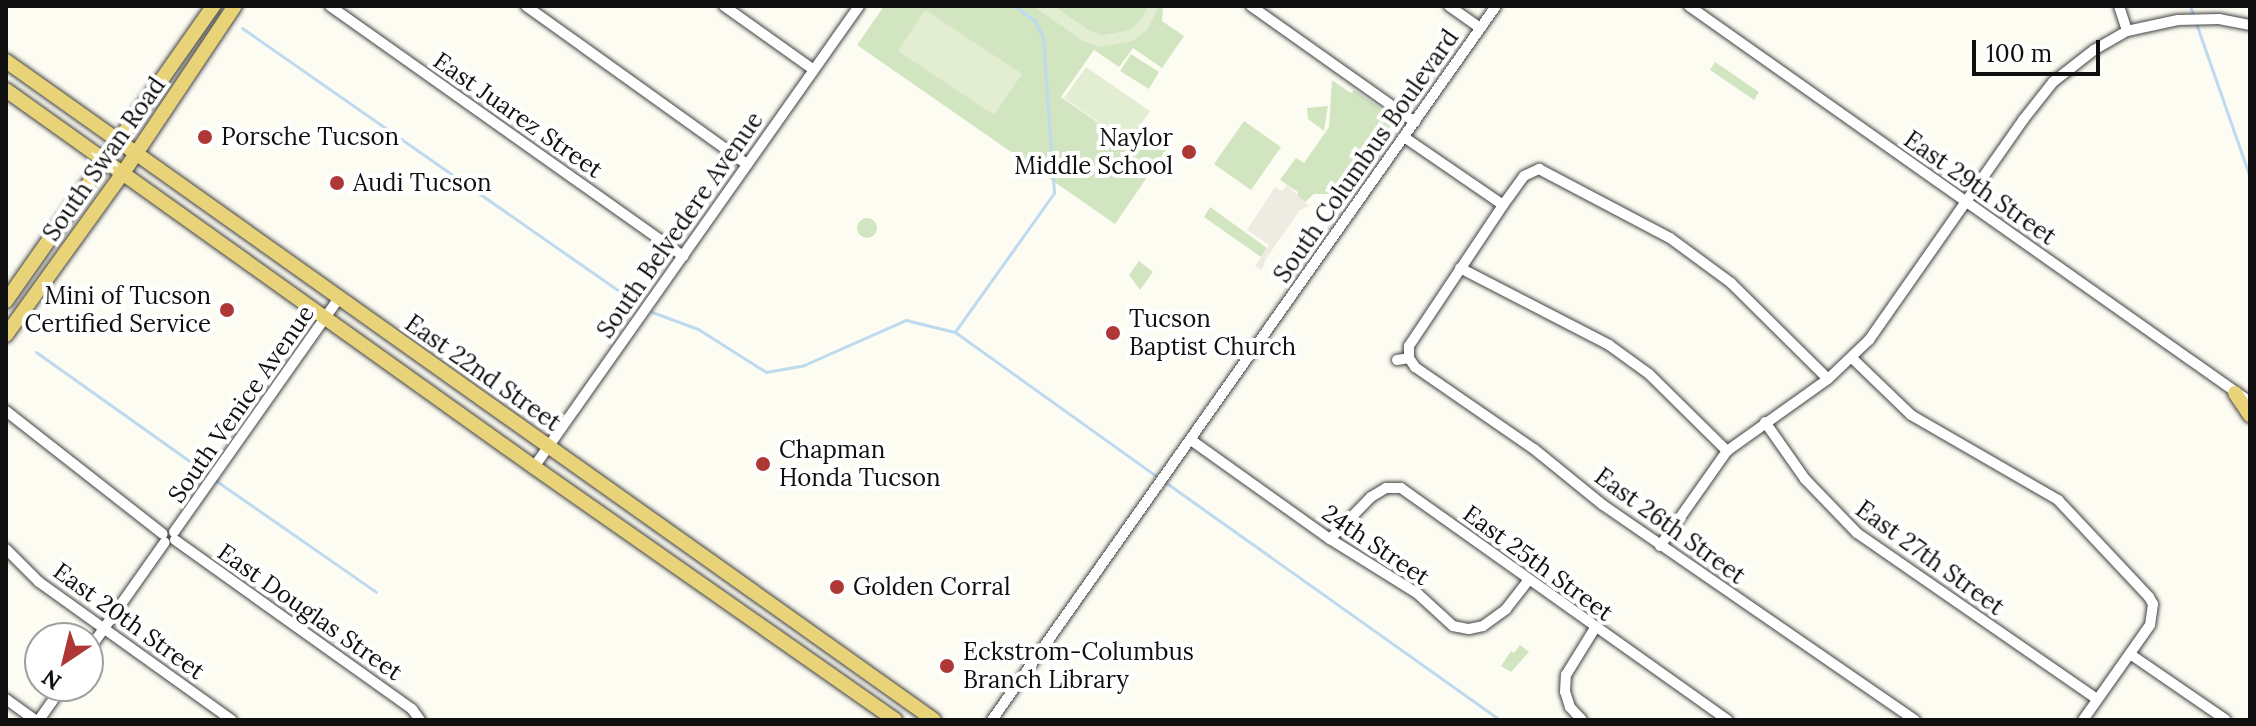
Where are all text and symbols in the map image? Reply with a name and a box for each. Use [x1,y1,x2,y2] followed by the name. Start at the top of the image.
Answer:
[1267,24,1465,288] street label: South Columbus Boulevard
[1976,24,2104,74] scale bar
[1986,38,2052,69] text: 100 m
[428,46,608,184] street label: East Juarez Street
[37,72,171,246] street label: South Swan Road
[591,106,769,344] street label: South Belvedere Avenue
[221,123,399,151] place label: Porsche Tucson
[1014,124,1173,180] place label: Naylor Middle School
[1899,125,2061,251] street label: East 29th Street
[196,128,214,146] marker: Porsche Tucson
[1180,143,1198,161] marker: Naylor Middle School
[353,169,492,197] place label: Audi Tucson
[328,174,346,192] marker: Audi Tucson
[24,282,211,338] place label: Mini of Tucson Certified Service
[162,300,320,508] street label: South Venice Avenue
[218,301,236,319] marker: Mini of Tucson Certified Service
[1129,305,1296,361] place label: Tucson Baptist Church
[400,309,566,437] street label: East 22nd Street
[1104,324,1122,342] marker: Tucson Baptist Church
[779,436,941,492] place label: Chapman Honda Tucson
[754,455,772,473] marker: Chapman Honda Tucson
[1589,462,1751,590] street label: East 26th Street
[1850,495,2010,621] street label: East 27th Street
[1317,499,1435,591] street label: 24th Street
[1458,499,1618,627] street label: East 25th Street
[212,538,408,686] street label: East Douglas Street
[48,556,210,686] street label: East 20th Street
[853,573,1010,601] place label: Golden Corral
[828,578,846,596] marker: Golden Corral
[24,622,104,702] north arrow
[963,638,1194,694] place label: Eckstrom-Columbus Branch Library
[938,657,956,675] marker: Eckstrom-Columbus Branch Library
[36,664,66,696] text: N

